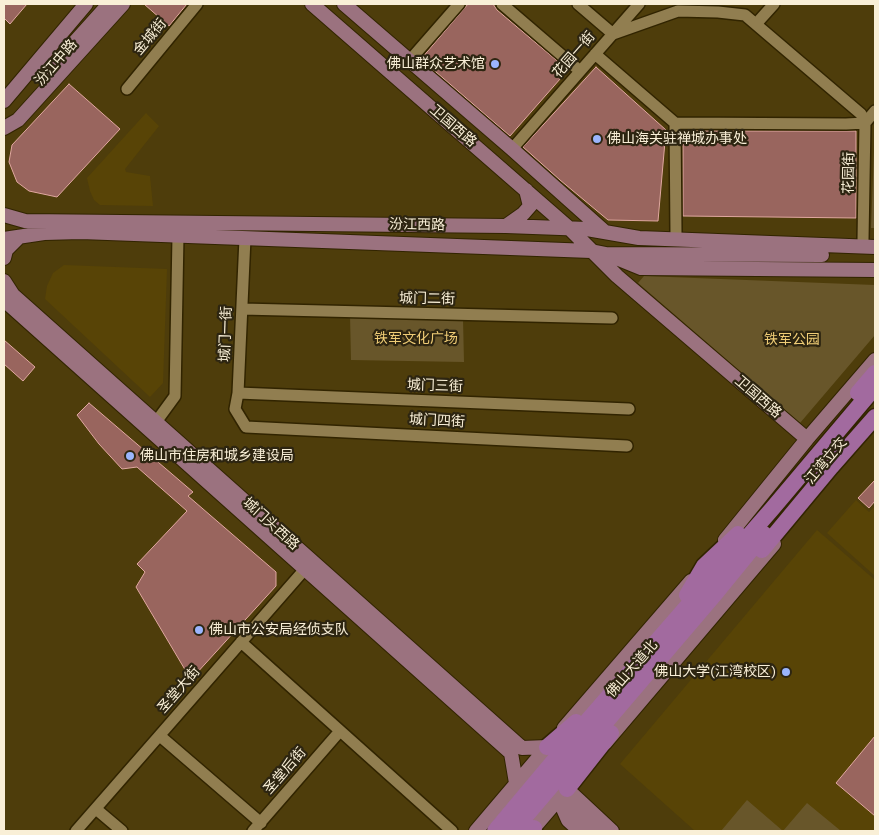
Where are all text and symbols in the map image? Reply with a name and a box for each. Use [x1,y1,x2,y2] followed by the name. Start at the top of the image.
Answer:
[130,16,170,58] street label: 金城街
[549,28,599,82] street label: 花园一街
[31,36,81,90] street label: 汾江中路
[387,56,485,72] place label: 佛山群众艺术馆
[489,58,501,70] marker: 佛山群众艺术馆
[426,101,480,151] street label: 卫国西路
[607,131,747,147] place label: 佛山海关驻禅城办事处
[591,133,603,145] marker: 佛山海关驻禅城办事处
[840,152,858,194] street label: 花园街
[389,216,445,234] street label: 汾江西路
[399,290,455,308] street label: 城门二街
[217,306,235,362] street label: 城门一街
[374,331,458,347] park label: 铁军文化广场
[764,332,820,348] park label: 铁军公园
[731,372,785,422] street label: 卫国西路
[407,377,463,395] street label: 城门三街
[409,411,465,431] street label: 城门四街
[802,434,850,488] street label: 江湾立交
[140,448,294,464] place label: 佛山市住房和城乡建设局
[124,450,136,462] marker: 佛山市住房和城乡建设局
[239,494,303,554] street label: 城门头西路
[209,622,349,638] place label: 佛山市公安局经侦支队
[193,624,205,636] marker: 佛山市公安局经侦支队
[603,637,661,701] street label: 佛山大道北
[154,663,204,717] street label: 圣堂大街
[654,664,776,680] place label: 佛山大学(江湾校区)
[780,666,792,678] marker: 佛山大学(江湾校区)
[260,744,310,798] street label: 圣堂后街

